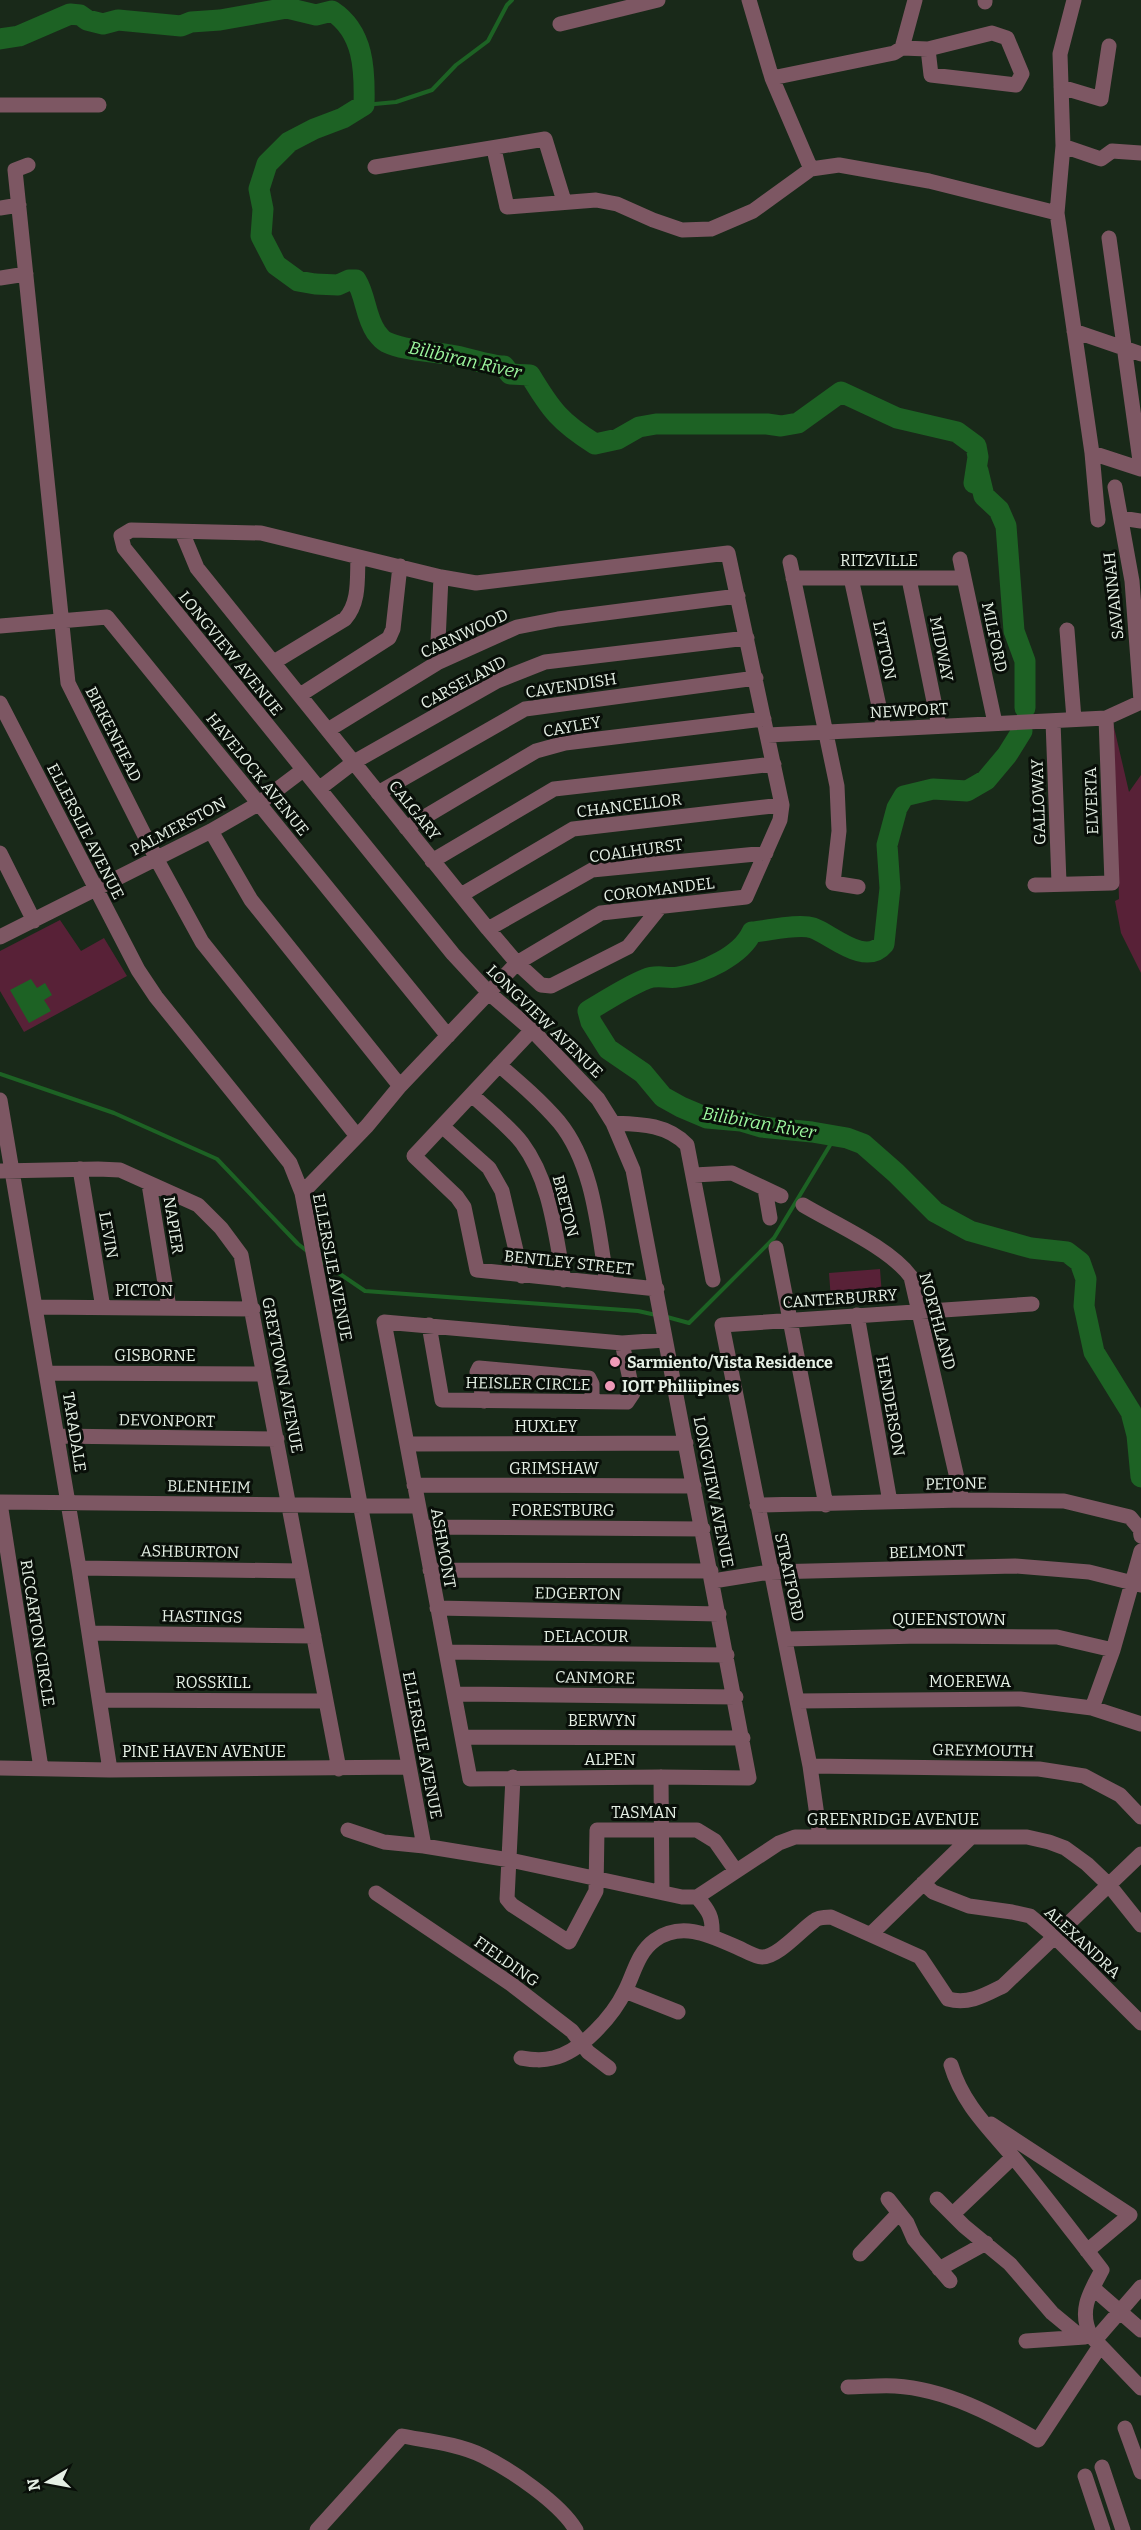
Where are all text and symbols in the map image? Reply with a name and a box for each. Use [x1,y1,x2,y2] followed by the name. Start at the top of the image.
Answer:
[407,336,524,384] water label: Bilibiran River
[840,551,918,570] street label: RITZVILLE
[1099,551,1128,641] street label: SAVANNAH
[175,587,287,719] street label: LONGVIEW AVENUE
[978,600,1011,674] street label: MILFORD
[417,605,511,662] street label: CARNWOOD
[926,615,957,684] street label: MIDWAY
[869,619,900,682] street label: LYTTON
[417,652,509,713] street label: CARSELAND
[524,669,618,702] street label: CAVENDISH
[81,683,146,785] street label: BIRKENHEAD
[869,699,949,722] street label: NEWPORT
[202,709,313,840] street label: HAVELOCK AVENUE
[542,712,603,741] street label: CAYLEY
[1027,758,1049,845] street label: GALLOWAY
[43,760,128,902] street label: ELLERSLIE AVENUE
[1081,766,1102,835] street label: ELVERTA
[385,777,445,845] street label: CALGARY
[575,790,683,821] street label: CHANCELLOR
[127,793,230,860] street label: PALMERSTON
[588,835,684,866] street label: COALHURST
[603,873,716,906] street label: COROMANDEL
[483,961,607,1082] street label: LONGVIEW AVENUE
[701,1102,818,1144] water label: Bilibiran River
[549,1173,582,1239] street label: BRETON
[309,1192,356,1343] street label: ELLERSLIE AVENUE
[160,1195,188,1256] street label: NAPIER
[95,1210,122,1260] street label: LEVIN
[503,1246,635,1279] street label: BENTLEY STREET
[915,1270,960,1372] street label: NORTHLAND
[115,1281,173,1300] street label: PICTON
[782,1285,899,1312] street label: CANTERBURRY
[258,1295,307,1455] street label: GREYTOWN AVENUE
[114,1346,196,1365] street label: GISBORNE
[627,1353,833,1372] place label: Sarmiento/Vista Residence
[872,1354,909,1458] street label: HENDERSON
[608,1355,622,1369] marker: Sarmiento/Vista Residence
[465,1373,591,1394] street label: HEISLER CIRCLE
[622,1377,740,1396] place label: IOIT Philiipines
[603,1379,617,1393] marker: IOIT Philiipines
[59,1391,90,1473] street label: TARADALE
[119,1410,215,1431] street label: DEVONPORT
[689,1415,738,1570] street label: LONGVIEW AVENUE
[514,1417,578,1436] street label: HUXLEY
[509,1459,600,1478] street label: GRIMSHAW
[925,1473,987,1494] street label: PETONE
[167,1476,251,1497] street label: BLENHEIM
[511,1501,615,1520] street label: FORESTBURG
[427,1507,460,1590] street label: ASHMONT
[771,1531,808,1623] street label: STRATFORD
[140,1541,240,1562] street label: ASHBURTON
[888,1541,966,1562] street label: BELMONT
[16,1558,59,1708] street label: RICCARTON CIRCLE
[534,1583,622,1604] street label: EDGERTON
[161,1606,243,1627] street label: HASTINGS
[892,1610,1006,1629] street label: QUEENSTOWN
[543,1627,629,1646] street label: DELACOUR
[555,1667,635,1688] street label: CANMORE
[399,1670,446,1821] street label: ELLERSLIE AVENUE
[929,1672,1012,1691] street label: MOEREWA
[175,1673,251,1692] street label: ROSSKILL
[568,1711,637,1730] street label: BERWYN
[932,1740,1034,1761] street label: GREYMOUTH
[122,1742,286,1761] street label: PINE HAVEN AVENUE
[584,1750,636,1769] street label: ALPEN
[611,1803,677,1822] street label: TASMAN
[807,1810,979,1829] street label: GREENRIDGE AVENUE
[1041,1902,1125,1983] street label: ALEXANDRA
[471,1932,543,1991] street label: FIELDING
[18,2452,78,2512] north arrow
[23,2477,44,2492] text: N

